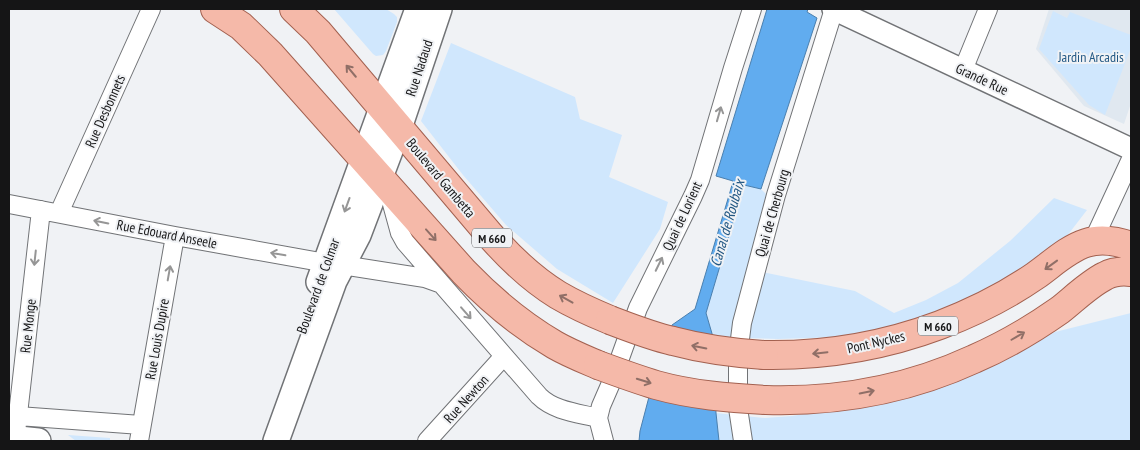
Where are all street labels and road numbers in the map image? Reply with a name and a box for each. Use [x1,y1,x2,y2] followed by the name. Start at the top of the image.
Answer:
[401,37,437,99] street label: Rue Nadaud
[953,59,1011,99] street label: Grande Rue
[81,71,129,150] street label: Rue Desbonnets
[403,135,479,221] street label: Boulevard Gambetta
[751,167,793,259] street label: Quai de Cherbourg
[658,178,706,253] street label: Quai de Lorient
[115,215,219,253] street label: Rue Edouard Anseele
[472,228,512,248] road number: M 660
[292,236,344,336] street label: Boulevard de Colmar
[141,297,173,381] street label: Rue Louis Dupire
[16,298,40,354] street label: Rue Monge
[918,316,958,336] road number: M 660
[845,327,907,357] street label: Pont Nyckes
[440,371,492,427] street label: Rue Newton

